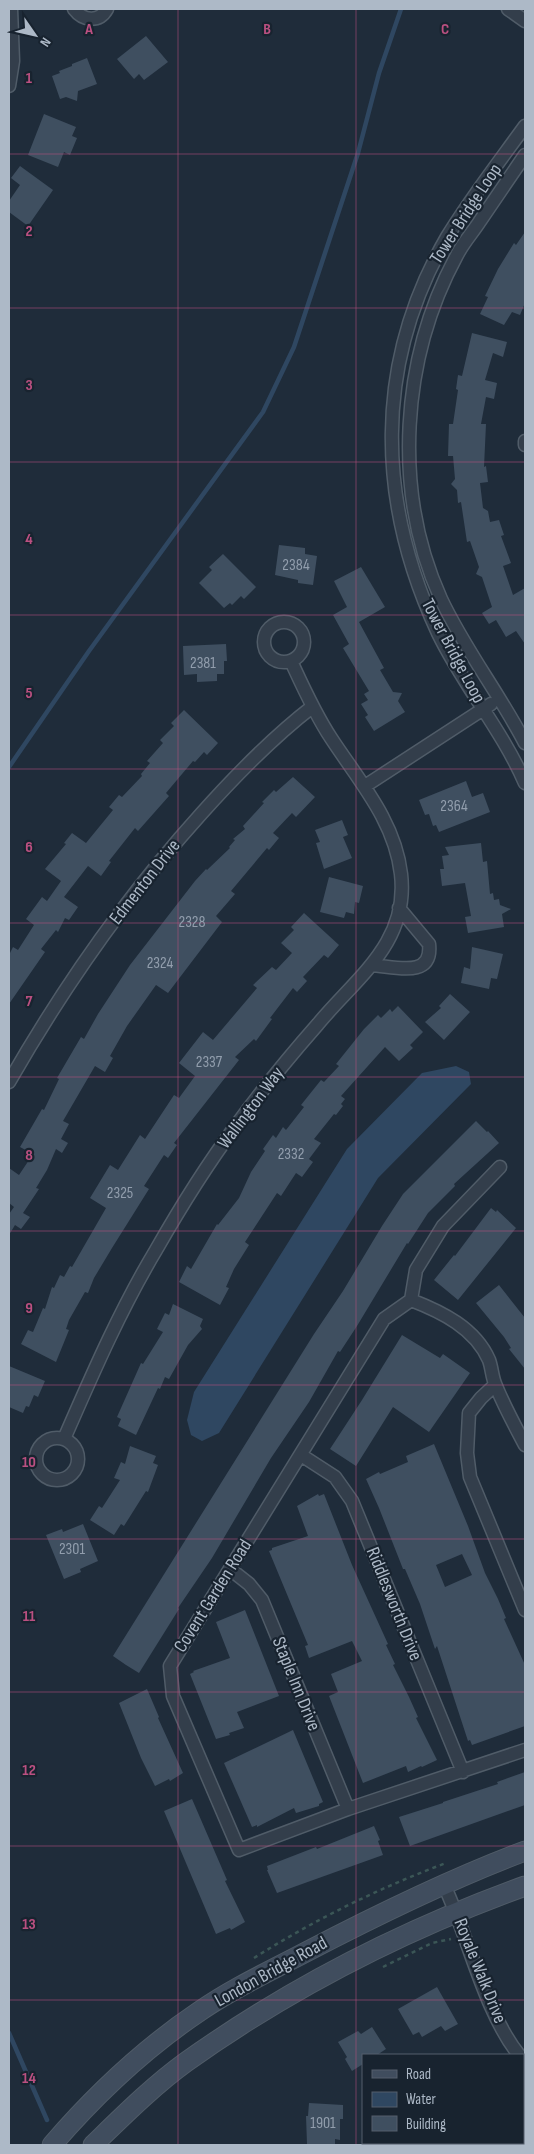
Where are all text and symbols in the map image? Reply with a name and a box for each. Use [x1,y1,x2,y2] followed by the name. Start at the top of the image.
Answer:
[10,10,60,60] north arrow
[84,20,93,39] text: A
[263,20,271,39] text: B
[441,20,449,39] text: C
[36,34,55,50] text: N
[26,69,33,88] text: 1
[425,160,507,268] street label: Tower Bridge Loop
[25,222,33,241] text: 2
[25,376,33,395] text: 3
[25,530,33,549] text: 4
[282,556,310,575] house number: 2384
[416,595,490,707] street label: Tower Bridge Loop
[190,654,216,673] house number: 2381
[25,684,33,703] text: 5
[440,797,468,816] house number: 2364
[105,835,185,929] street label: Edmenton Drive
[25,838,33,857] text: 6
[179,913,205,932] house number: 2328
[147,954,174,973] house number: 2324
[26,992,33,1011] text: 7
[196,1053,223,1072] house number: 2337
[213,1062,290,1154] street label: Wallington Way
[278,1145,304,1164] house number: 2332
[25,1146,33,1165] text: 8
[107,1184,133,1203] house number: 2325
[25,1299,33,1318] text: 9
[22,1453,36,1472] text: 10
[169,1535,257,1657] street label: Covent Garden Road
[59,1540,85,1559] house number: 2301
[361,1544,427,1664] street label: Riddlesworth Drive
[23,1607,36,1626] text: 11
[267,1634,325,1734] street label: Staple Inn Drive
[22,1761,36,1780] text: 12
[22,1915,36,1934] text: 13
[449,1915,511,2027] street label: Royale Walk Drive
[211,1932,331,2012] street label: London Bridge Road
[362,2054,524,2144] legend
[406,2065,431,2084] text: Road
[22,2069,36,2088] text: 14
[406,2090,437,2109] text: Water
[310,2114,336,2133] house number: 1901
[406,2115,446,2134] text: Building

